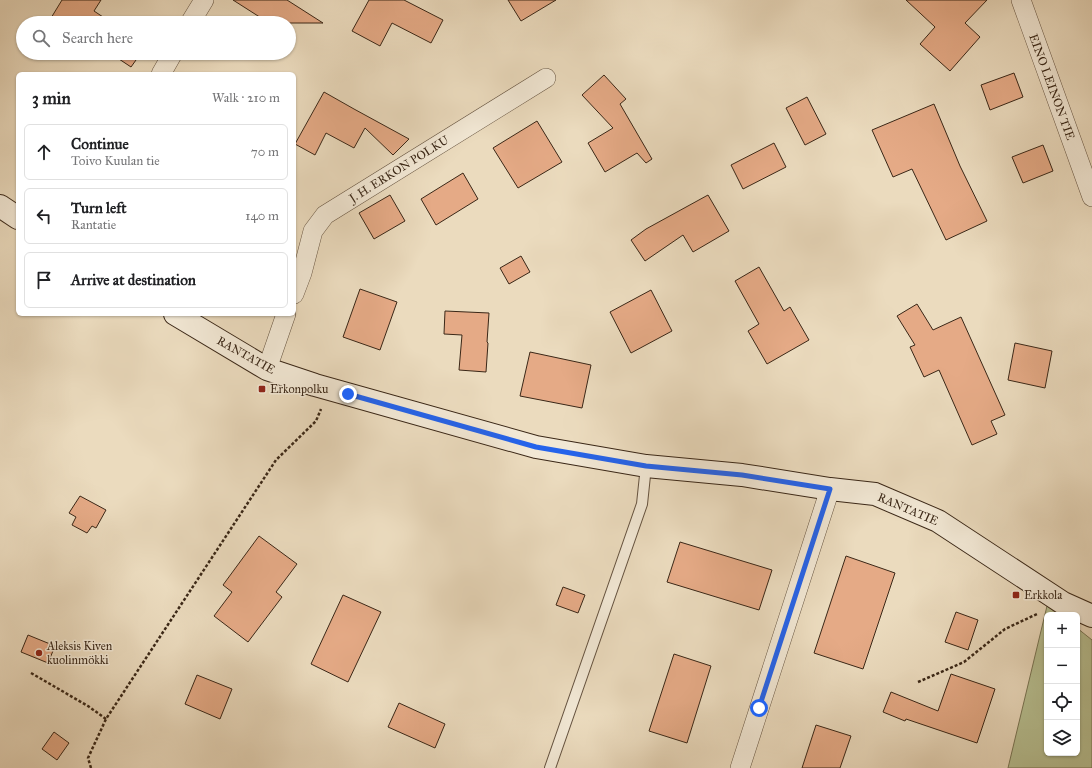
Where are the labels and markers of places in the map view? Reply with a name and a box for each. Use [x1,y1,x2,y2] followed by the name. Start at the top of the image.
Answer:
[270,382,329,396] place label: Erkonpolku
[257,384,267,394] marker: Erkonpolku
[1024,588,1063,602] place label: Erkkola
[1011,590,1021,600] marker: Erkkola
[46,639,113,667] place label: Aleksis Kiven kuolinmökki
[34,648,44,658] marker: Aleksis Kiven kuolinmökki

